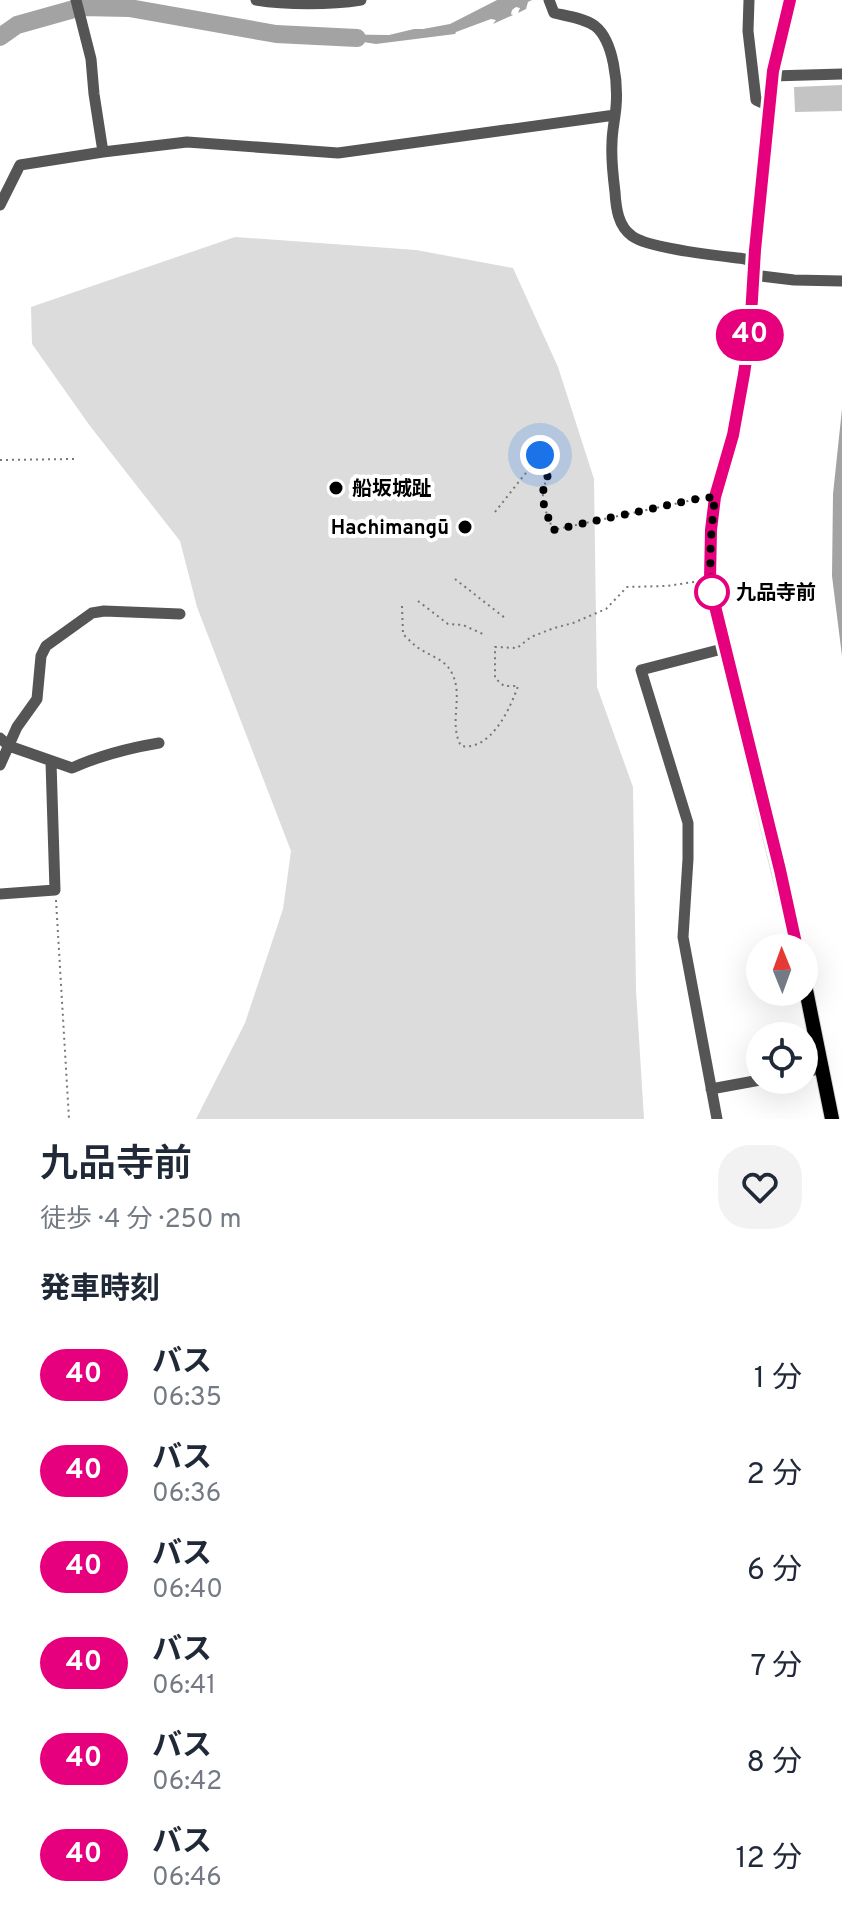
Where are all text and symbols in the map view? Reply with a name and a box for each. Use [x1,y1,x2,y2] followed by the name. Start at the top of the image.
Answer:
[714,309,786,361] line badge: 40
[732,317,768,353] text: 40
[520,435,560,475] your location
[352,477,432,503] place label: 船坂城趾
[327,479,345,497] marker: 船坂城趾
[331,516,449,542] place label: Hachimangū
[456,518,474,536] marker: Hachimangū
[695,575,729,609] marker: 九品寺前
[736,581,816,607] place label: 九品寺前
[746,934,818,1006] north arrow
[746,934,818,1094] map controls
[746,1022,818,1094] button: locate
[40,1142,192,1191] text: 九品寺前
[718,1145,802,1229] button: heart
[40,1204,242,1237] text: 徒歩 · 4 分 · 250 m
[40,1272,160,1309] text: 発車時刻
[152,1345,212,1382] text: バス
[66,1357,102,1393] text: 40
[754,1361,802,1398] text: 1 分
[152,1382,222,1415] text: 06:35
[152,1441,212,1478] text: バス
[66,1453,102,1489] text: 40
[747,1457,802,1494] text: 2 分
[152,1478,221,1511] text: 06:36
[152,1537,212,1574] text: バス
[66,1549,102,1585] text: 40
[747,1553,802,1590] text: 6 分
[152,1574,223,1607] text: 06:40
[152,1633,212,1670] text: バス
[66,1645,102,1681] text: 40
[750,1649,802,1686] text: 7 分
[152,1670,216,1703] text: 06:41
[152,1729,212,1766] text: バス
[66,1741,102,1777] text: 40
[747,1745,802,1782] text: 8 分
[152,1766,222,1799] text: 06:42
[152,1825,212,1862] text: バス
[66,1837,102,1873] text: 40
[735,1841,802,1878] text: 12 分
[152,1862,222,1895] text: 06:46

